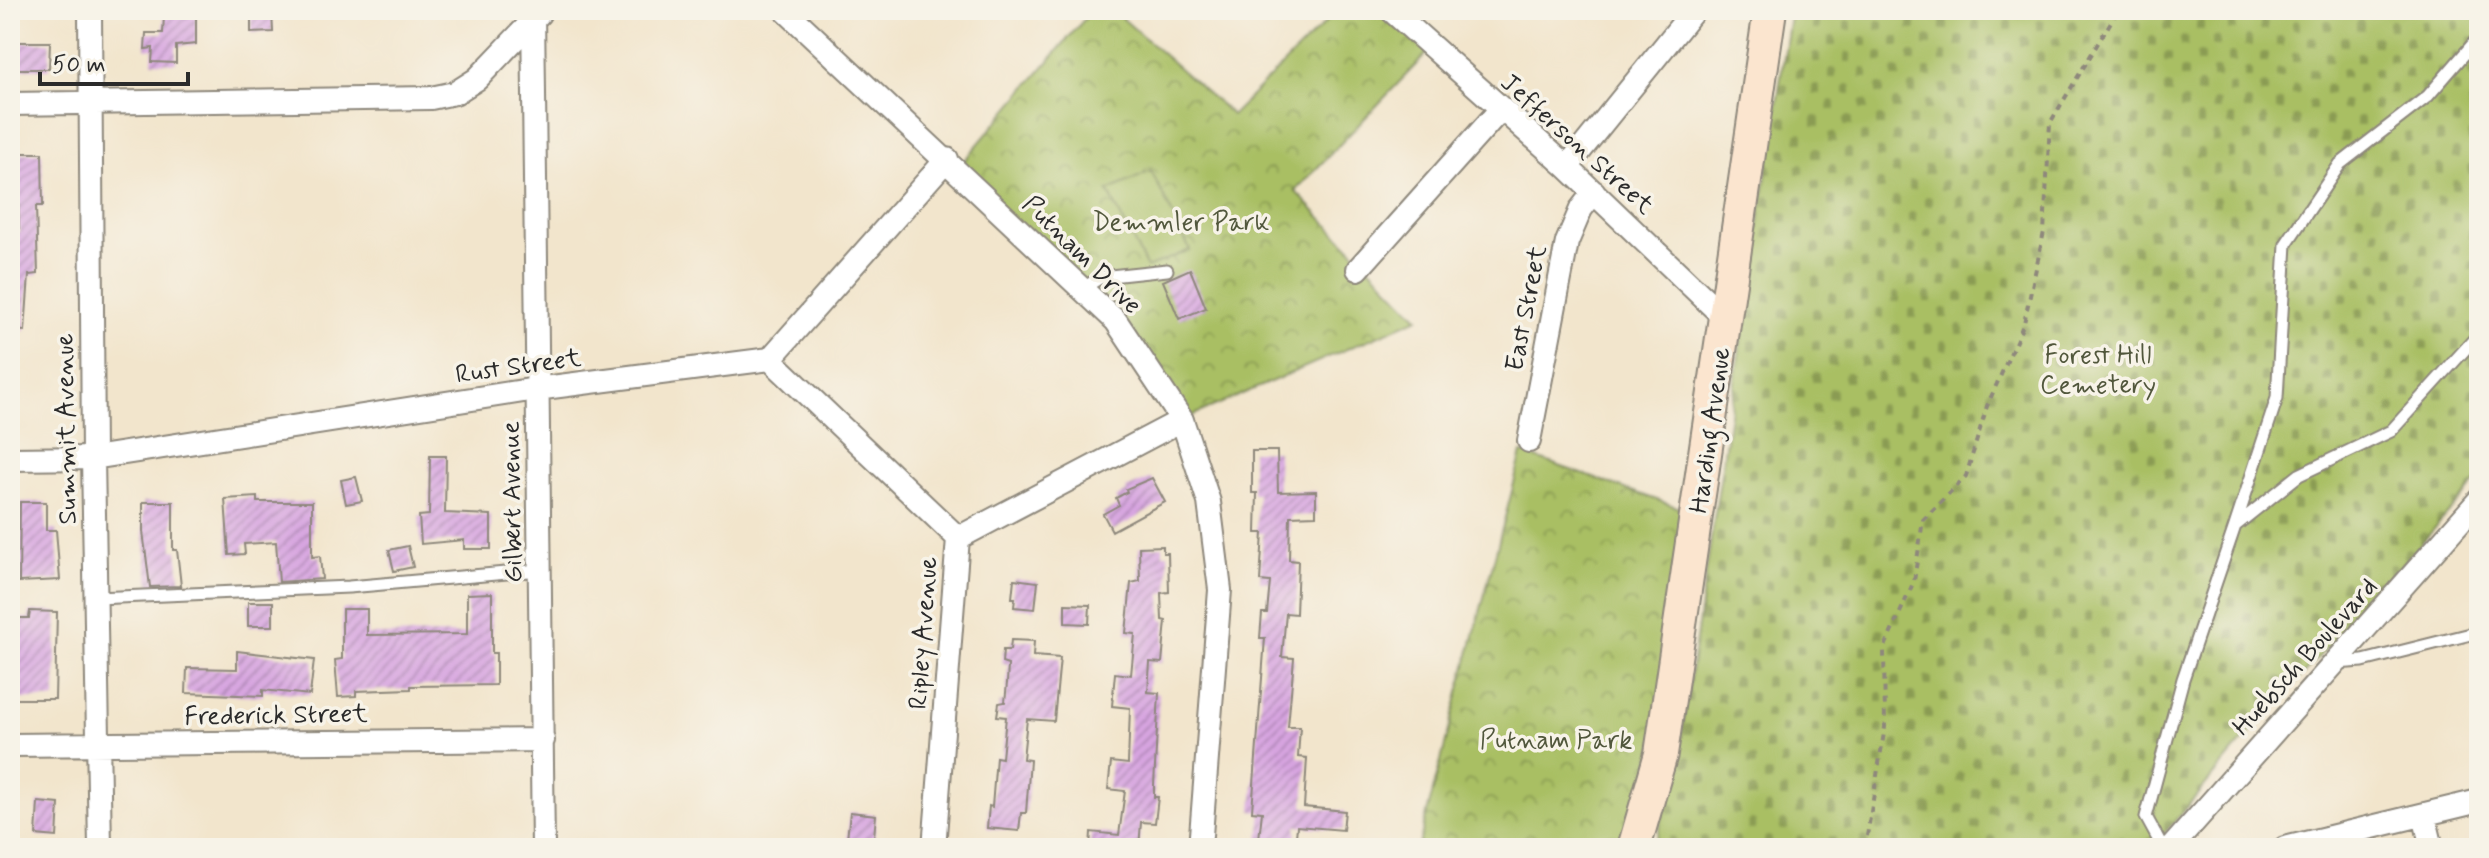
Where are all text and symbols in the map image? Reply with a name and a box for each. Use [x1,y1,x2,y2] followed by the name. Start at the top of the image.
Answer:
[40,36,188,86] scale bar
[52,50,106,81] text: 50 m
[1493,66,1661,223] street label: Jefferson Street
[1015,188,1149,322] street label: Putnam Drive
[1093,206,1270,240] park label: Demmler Park
[1498,243,1556,374] street label: East Street
[48,333,86,525] street label: Summit Avenue
[2040,339,2156,403] park label: Forest Hill Cemetery
[453,341,583,393] street label: Rust Street
[1682,345,1742,516] street label: Harding Avenue
[495,420,531,583] street label: Gilbert Avenue
[902,556,946,711] street label: Ripley Avenue
[2225,571,2386,744] street label: Huebsch Boulevard
[184,697,368,735] street label: Frederick Street
[1480,724,1632,758] park label: Putnam Park

